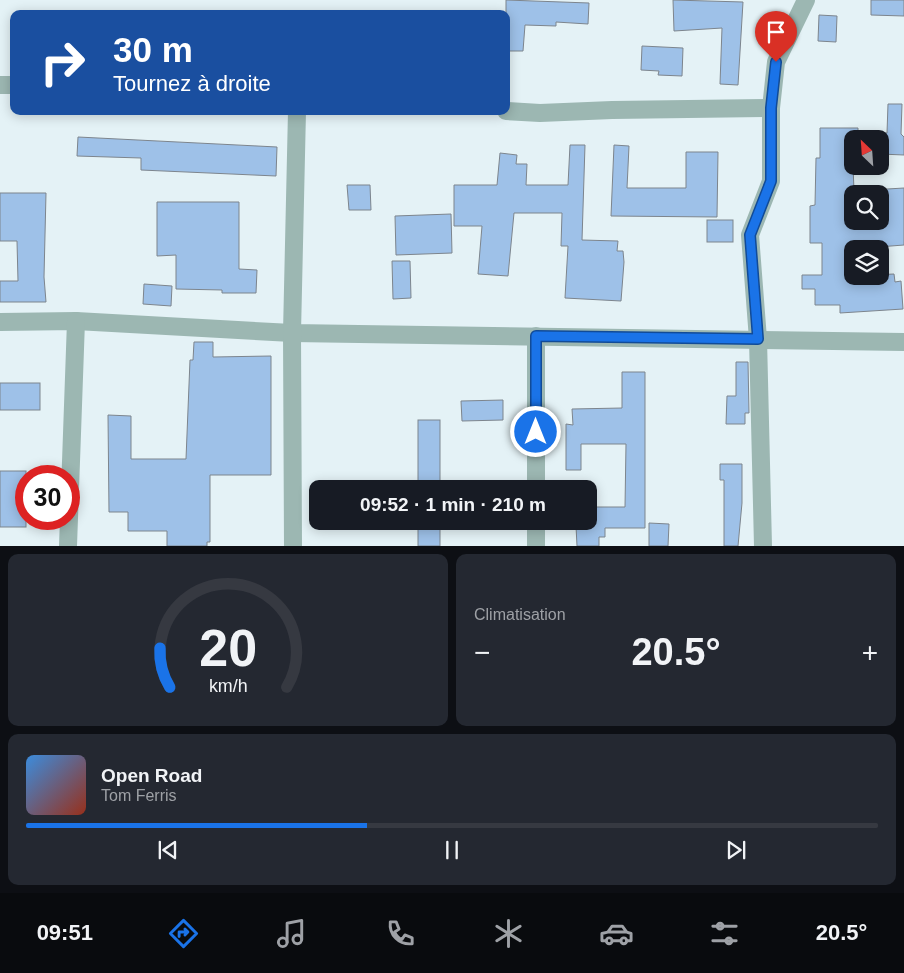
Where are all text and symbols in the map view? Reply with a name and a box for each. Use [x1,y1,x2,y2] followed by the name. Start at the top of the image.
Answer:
[755,11,797,62] pin
[762,18,790,46] icon: arrive
[30,30,95,95] icon: right
[113,30,193,69] text: 30 m
[113,71,271,96] text: Tournez à droite
[844,130,889,175] north arrow
[844,130,889,285] map controls
[844,185,889,230] button: search
[844,240,889,285] button: layers
[509,405,561,457] position arrow
[15,465,80,530] speed limit sign: 30
[360,494,546,515] text: 09:52 · 1 min · 210 m
[474,606,566,623] text: Climatisation
[199,619,257,677] text: 20
[631,631,721,673] text: 20.5°
[474,637,490,668] text: −
[862,637,878,668] text: +
[209,676,247,696] text: km/h
[101,765,202,786] text: Open Road
[101,787,177,804] text: Tom Ferris
[154,836,182,864] icon: previous
[438,836,466,864] icon: pause
[722,836,750,864] icon: next
[166,916,201,951] icon: directions
[274,916,309,951] icon: music
[383,916,418,951] icon: phone
[491,916,526,951] icon: climate
[599,916,634,951] icon: car
[707,916,742,951] icon: filters
[37,920,93,945] text: 09:51
[816,920,867,945] text: 20.5°

